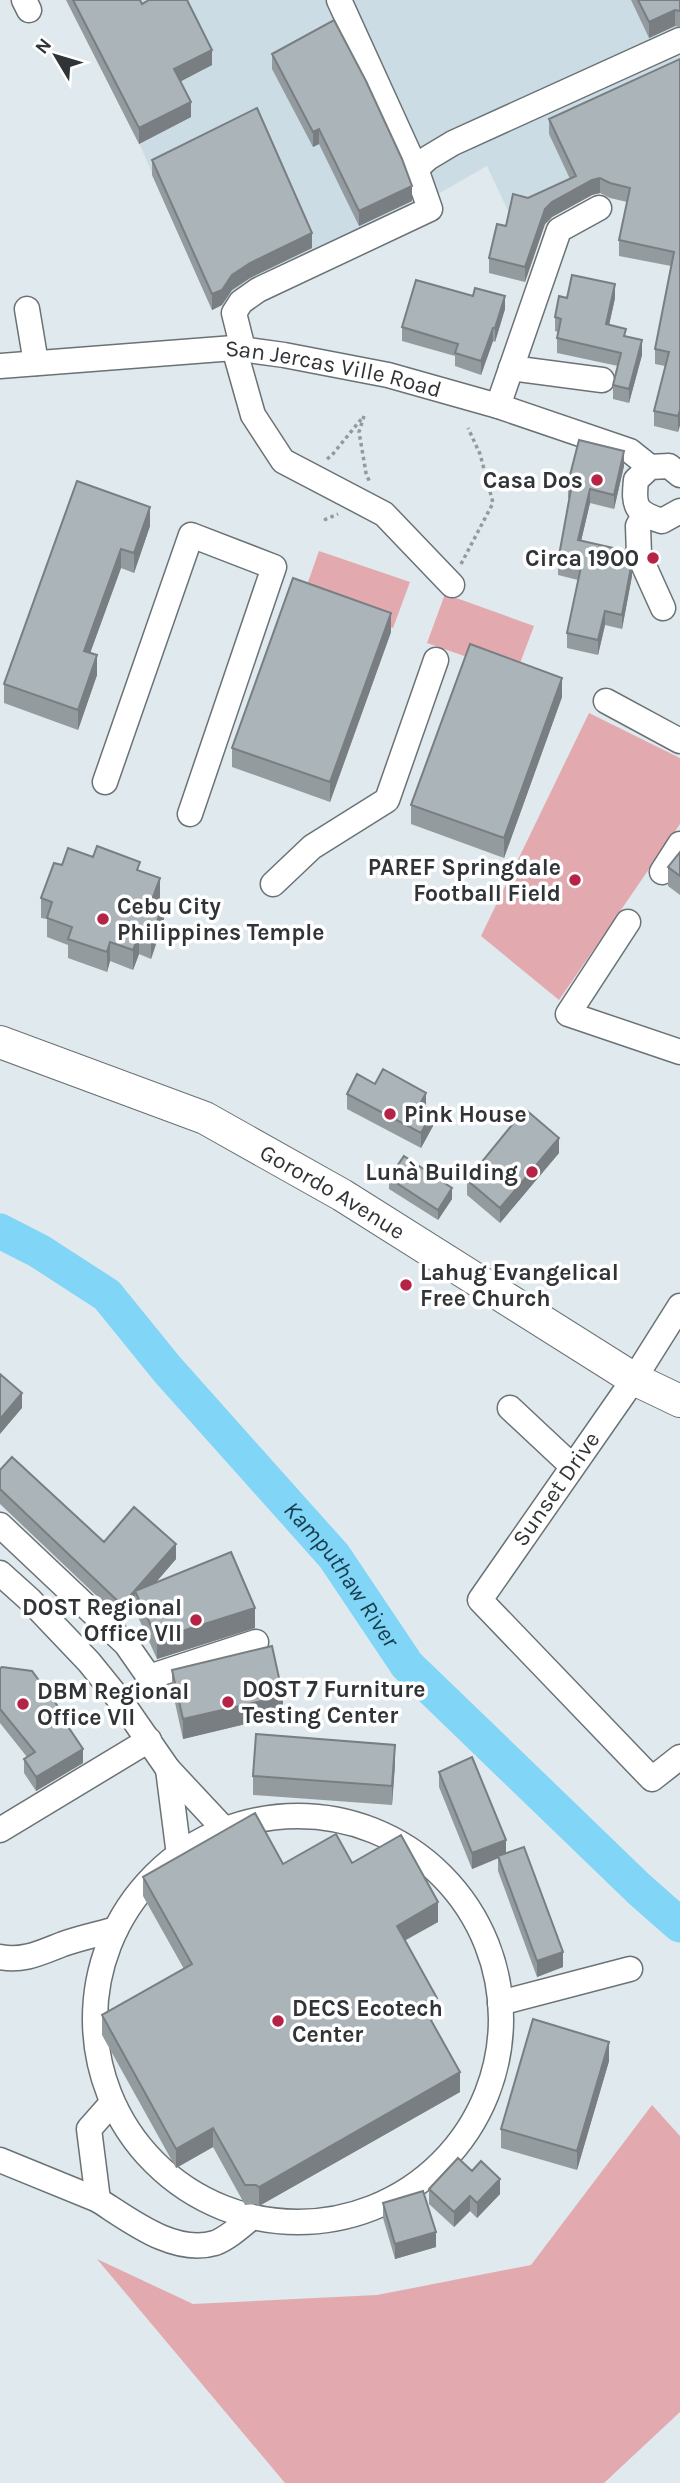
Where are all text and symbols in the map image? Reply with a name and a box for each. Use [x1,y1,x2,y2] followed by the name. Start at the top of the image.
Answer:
[21,21,91,91] north arrow
[31,34,56,58] text: N
[224,334,445,403] street label: San Jercas Ville Road
[483,467,583,494] place label: Casa Dos
[589,472,605,488] marker: Casa Dos
[525,545,639,572] place label: Circa 1900
[645,550,661,566] marker: Circa 1900
[368,854,561,907] place label: PAREF Springdale Football Field
[567,872,583,888] marker: PAREF Springdale Football Field
[117,893,324,946] place label: Cebu City Philippines Temple
[95,911,111,927] marker: Cebu City Philippines Temple
[404,1101,527,1128] place label: Pink House
[382,1106,398,1122] marker: Pink House
[255,1138,410,1245] street label: Gorordo Avenue
[365,1159,518,1186] place label: Lunà Building
[524,1164,540,1180] marker: Lunà Building
[420,1259,619,1312] place label: Lahug Evangelical Free Church
[398,1277,414,1293] marker: Lahug Evangelical Free Church
[507,1427,605,1551] street label: Sunset Drive
[278,1496,406,1653] water label: Kamputhaw River
[22,1594,182,1647] place label: DOST Regional Office VII
[188,1612,204,1628] marker: DOST Regional Office VII
[242,1676,426,1729] place label: DOST 7 Furniture Testing Center
[37,1678,189,1731] place label: DBM Regional Office VII
[220,1694,236,1710] marker: DOST 7 Furniture Testing Center
[15,1696,31,1712] marker: DBM Regional Office VII
[292,1995,443,2048] place label: DECS Ecotech Center
[270,2013,286,2029] marker: DECS Ecotech Center

